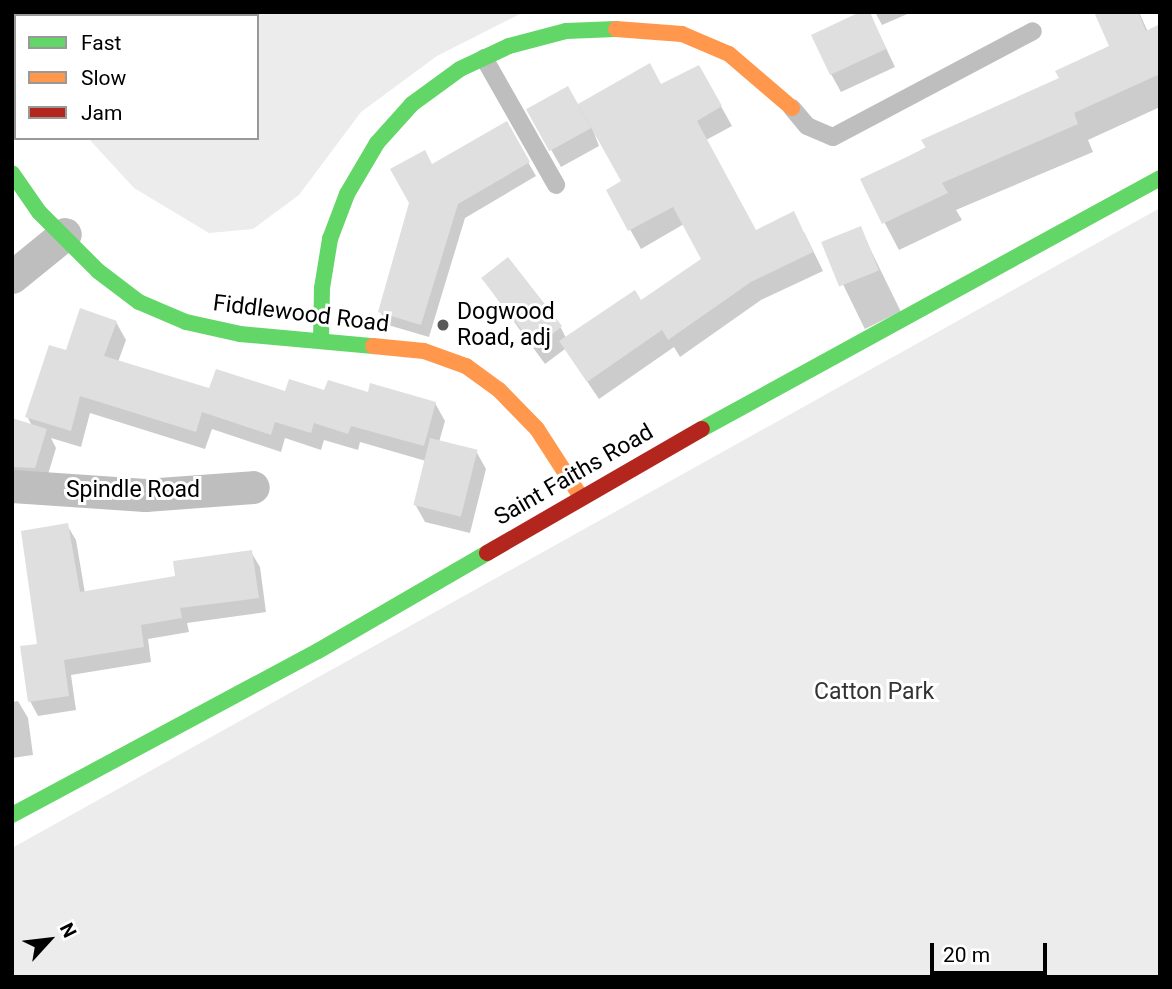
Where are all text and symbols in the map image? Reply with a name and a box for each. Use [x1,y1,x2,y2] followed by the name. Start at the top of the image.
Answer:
[14,14,259,140] legend
[81,31,121,55] text: Fast
[81,66,126,90] text: Slow
[81,101,122,125] text: Jam
[211,290,391,338] street label: Fiddlewood Road
[457,298,555,352] place label: Dogwood Road, adj
[435,317,451,333] marker: Dogwood Road, adj
[490,418,658,532] street label: Saint Faiths Road
[66,476,200,504] street label: Spindle Road
[814,678,934,706] park label: Catton Park
[14,905,84,975] north arrow
[55,919,81,941] text: N
[934,930,1051,974] scale bar
[943,943,990,967] text: 20 m

